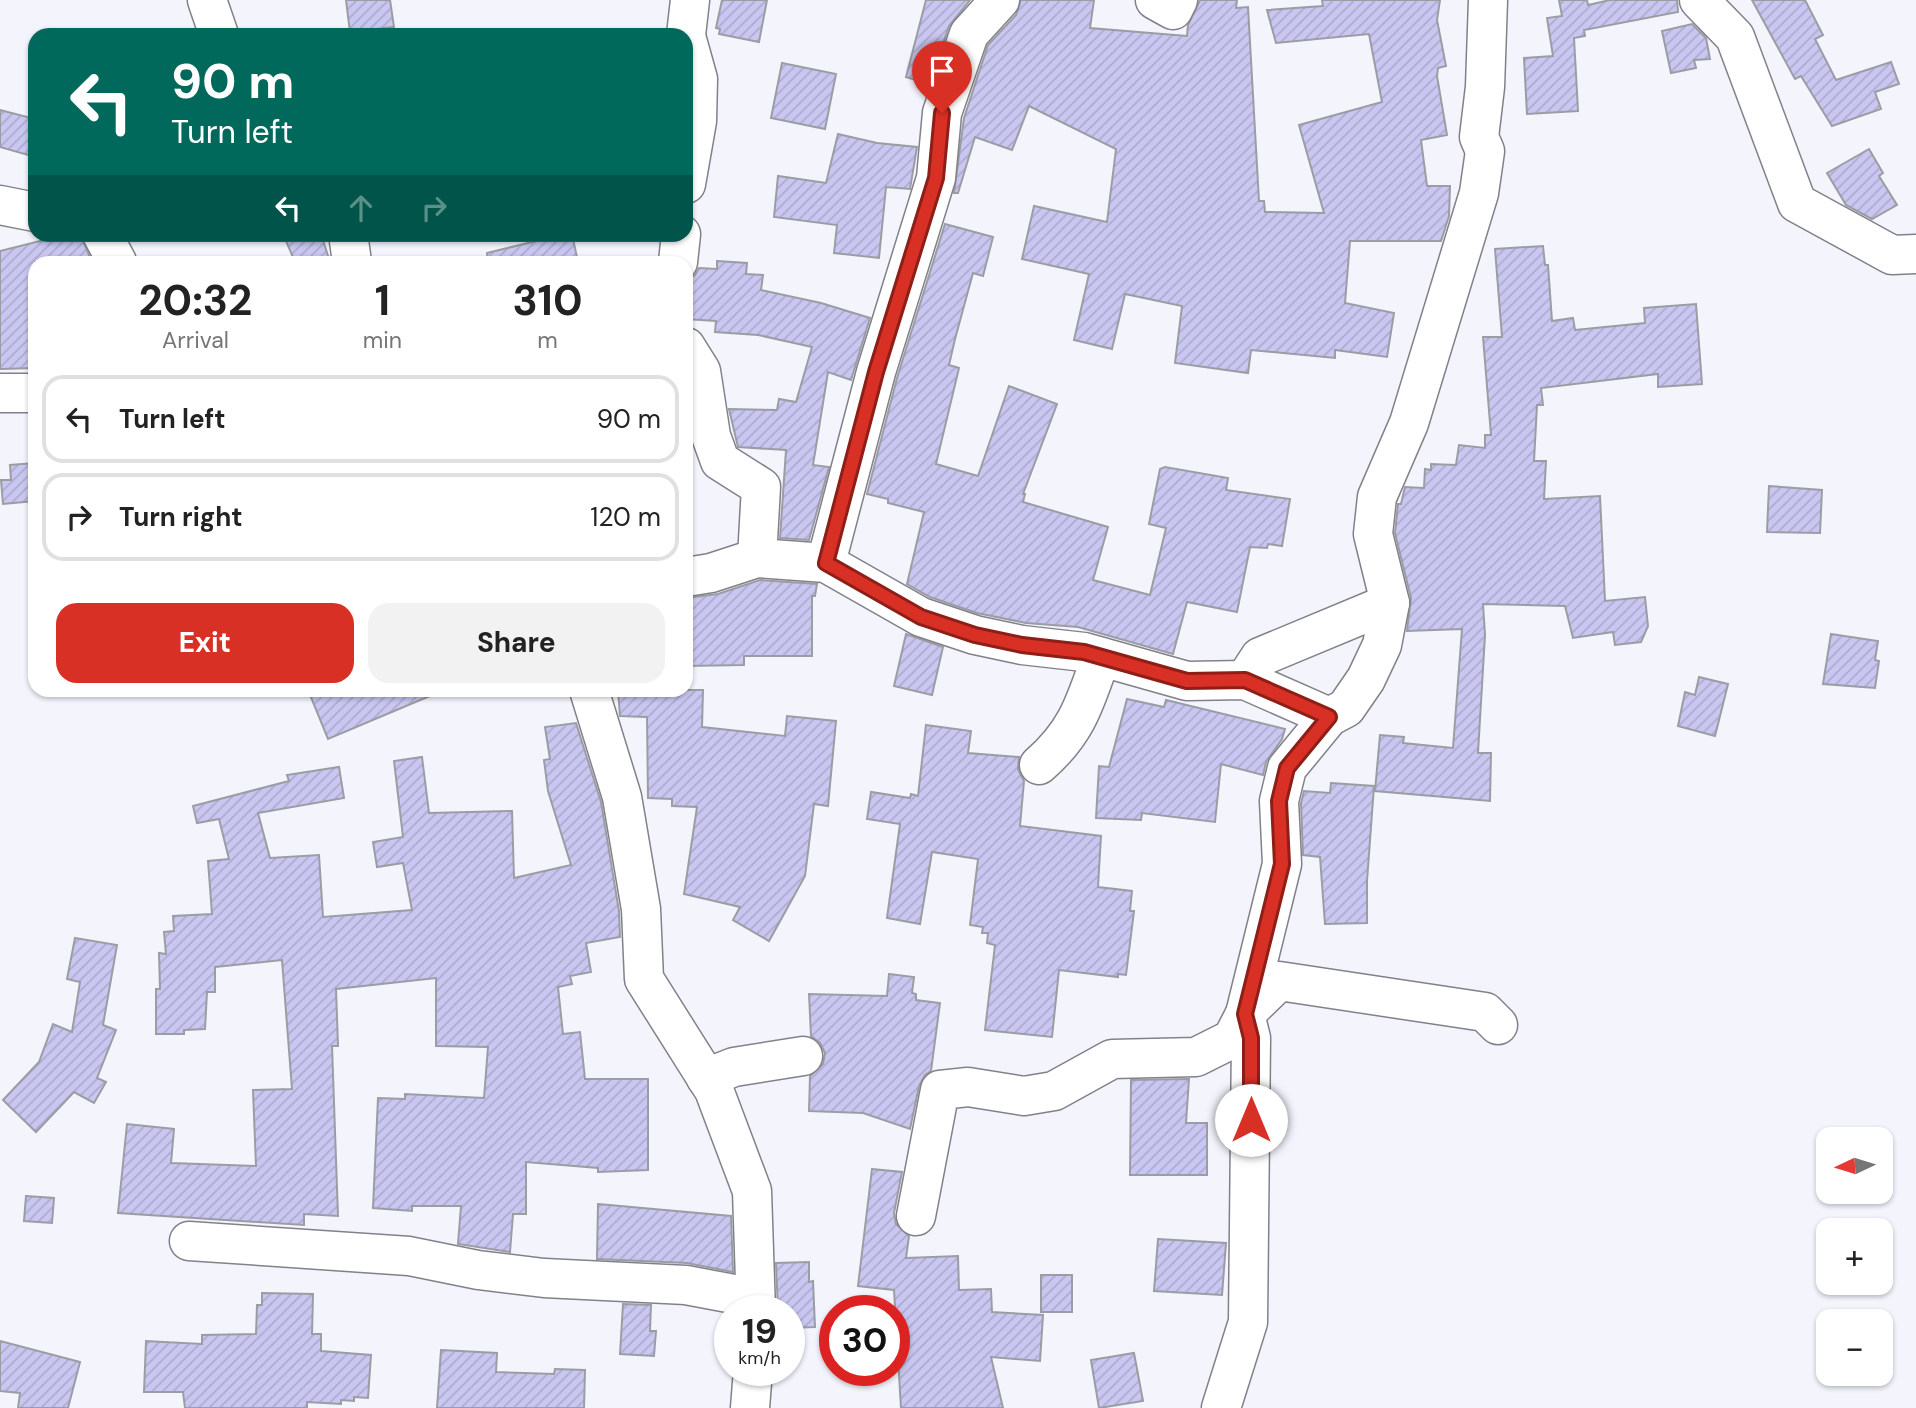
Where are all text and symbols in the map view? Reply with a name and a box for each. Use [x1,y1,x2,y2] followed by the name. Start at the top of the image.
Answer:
[912,41,972,113] pin
[171,49,294,113] text: 90 m
[923,52,961,90] icon: arrive
[56,56,147,147] icon: left
[171,111,293,153] text: Turn left
[269,189,307,227] icon: left
[342,189,380,227] icon: ahead
[415,189,453,227] icon: right
[139,273,252,328] text: 20:32
[375,273,390,328] text: 1
[513,273,582,328] text: 310
[162,325,229,355] text: Arrival
[363,325,402,355] text: min
[537,325,558,355] text: m
[60,400,98,438] icon: left
[119,402,226,436] text: Turn left
[597,402,661,436] text: 90 m
[60,498,98,536] icon: right
[119,500,243,534] text: Turn right
[590,500,661,534] text: 120 m
[56,603,354,683] button: Exit
[368,603,665,683] button: Share
[1214,1083,1288,1157] position arrow
[1816,1127,1894,1204] north arrow
[1816,1127,1893,1386] map controls
[1816,1218,1893,1295] button: +
[819,1295,910,1386] speed limit sign: 30
[742,1308,777,1354] text: 19
[1816,1309,1893,1386] button: −
[738,1346,781,1370] text: km/h

